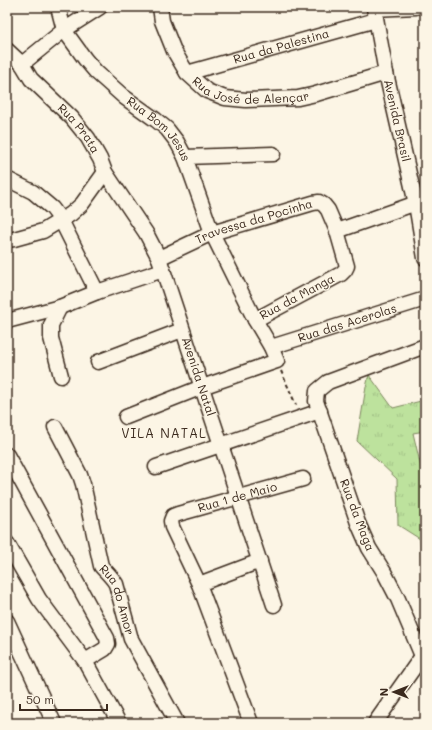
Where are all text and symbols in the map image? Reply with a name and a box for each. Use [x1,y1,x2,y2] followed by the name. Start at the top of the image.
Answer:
[231,25,331,67] street label: Rua da Palestina
[189,73,311,107] street label: Rua José de Alençar
[381,78,415,163] street label: Avenida Brasil
[124,93,195,163] street label: Rua Bom Jesus
[55,100,104,156] street label: Rua Prata
[192,195,314,247] street label: Travessa da Pocinha
[256,270,337,323] street label: Rua da Manga
[296,299,399,345] street label: Rua das Acerolas
[179,335,220,418] street label: Avenida Natal
[121,424,207,441] district label: VILA NATAL
[337,476,379,553] street label: Rua da Maga
[196,478,279,515] street label: Rua 1 de Maio
[96,561,139,637] street label: Rua do Amor
[374,672,414,712] north arrow
[20,686,107,712] scale bar
[376,688,391,696] text: N
[26,691,54,707] text: 50 m

